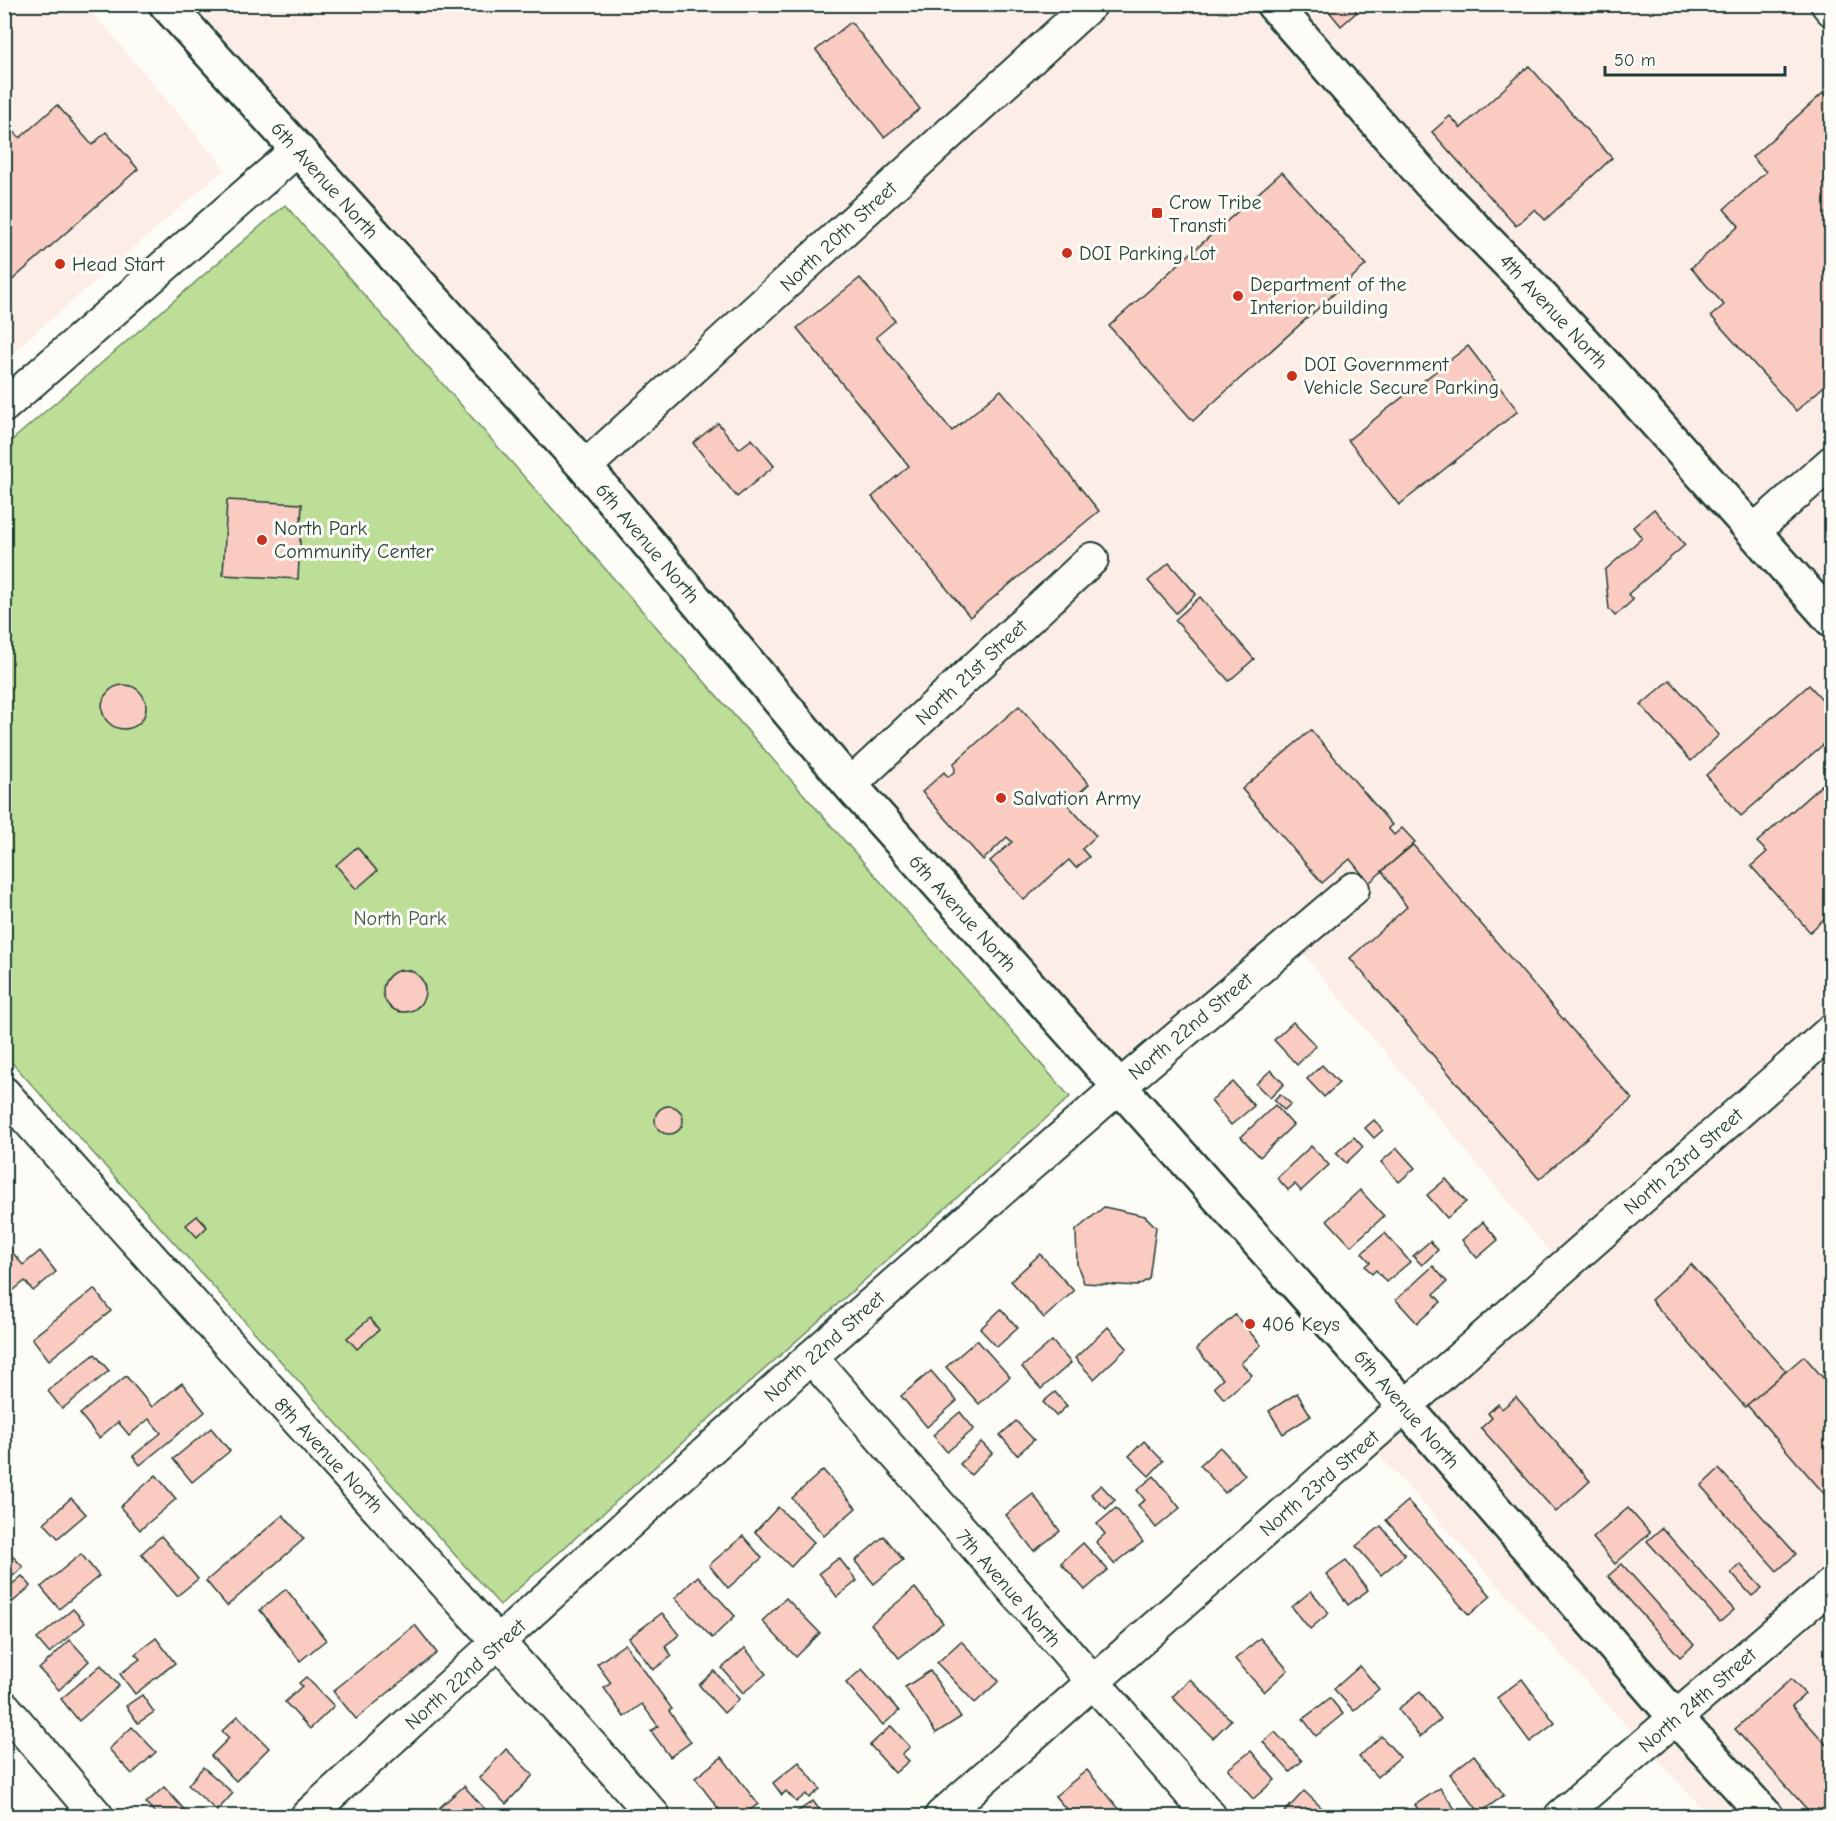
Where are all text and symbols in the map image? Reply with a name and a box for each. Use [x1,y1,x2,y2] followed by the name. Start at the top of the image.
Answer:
[1605,39,1785,77] scale bar
[1614,50,1656,71] text: 50 m
[266,117,383,244] street label: 6th Avenue North
[775,176,902,296] street label: North 20th Street
[1169,191,1262,237] place label: Crow Tribe Transti
[1150,206,1164,220] marker: Crow Tribe Transti
[1079,242,1217,265] place label: DOI Parking Lot
[1060,246,1074,260] marker: DOI Parking Lot
[1495,249,1613,373] street label: 4th Avenue North
[72,253,166,276] place label: Head Start
[53,257,67,271] marker: Head Start
[1250,273,1406,319] place label: Department of the Interior building
[1231,289,1245,303] marker: Department of the Interior building
[1304,353,1499,399] place label: DOI Government Vehicle Secure Parking
[1285,369,1299,383] marker: DOI Government Vehicle Secure Parking
[591,479,705,608] street label: 6th Avenue North
[274,517,434,563] place label: North Park Community Center
[255,533,269,547] marker: North Park Community Center
[911,614,1033,730] street label: North 21st Street
[1013,787,1141,810] place label: Salvation Army
[994,791,1008,805] marker: Salvation Army
[904,850,1021,977] street label: 6th Avenue North
[353,907,447,930] park label: North Park
[1124,967,1258,1085] street label: North 22nd Street
[1619,1103,1748,1219] street label: North 23rd Street
[759,1285,890,1406] street label: North 22nd Street
[1262,1313,1340,1336] place label: 406 Keys
[1243,1317,1257,1331] marker: 406 Keys
[1349,1345,1464,1473] street label: 6th Avenue North
[269,1393,388,1518] street label: 8th Avenue North
[1255,1425,1384,1541] street label: North 23rd Street
[951,1525,1066,1652] street label: 7th Avenue North
[400,1613,531,1734] street label: North 22nd Street
[1634,1642,1762,1758] street label: North 24th Street

